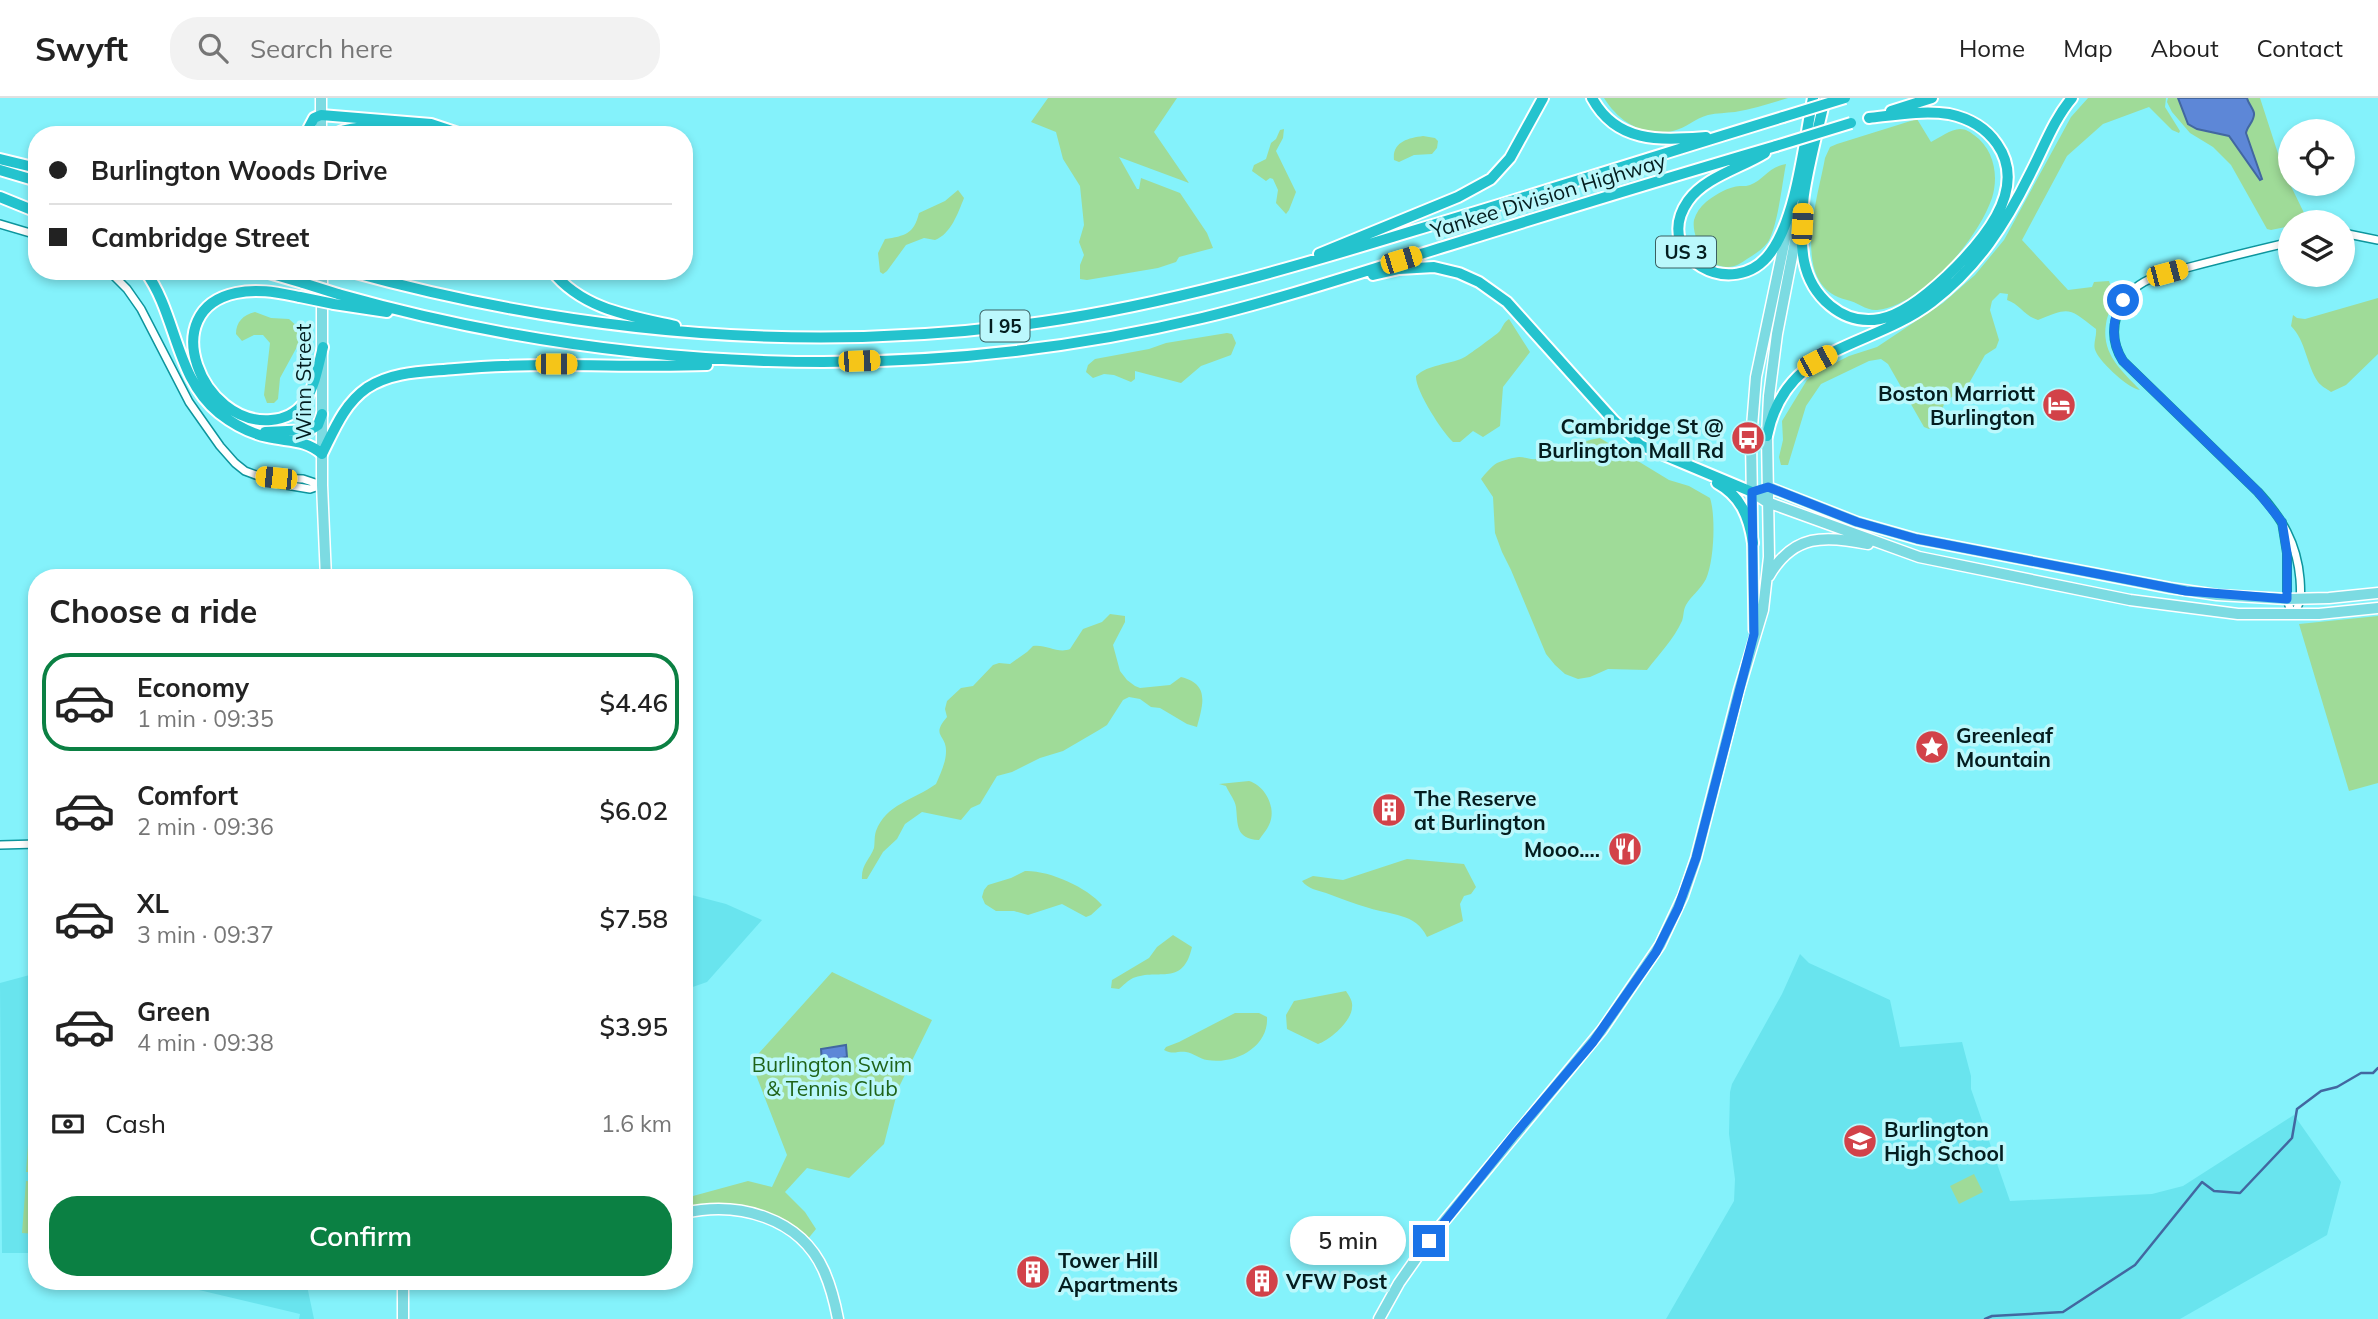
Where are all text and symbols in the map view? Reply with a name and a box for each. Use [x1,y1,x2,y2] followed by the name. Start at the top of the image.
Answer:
[170,17,660,80] search box
[35,28,128,69] text: Swyft
[194,29,232,67] icon: search
[250,32,393,65] text: Search here
[1959,33,2025,63] text: Home
[2063,33,2113,63] text: Map
[2151,33,2219,63] text: About
[2257,33,2343,63] text: Contact
[2278,119,2355,287] map controls
[2278,119,2355,196] button: locate
[1426,147,1669,243] street label: Yankee Division Highway
[91,154,388,187] text: Burlington Woods Drive
[1791,202,1814,246] car
[2278,210,2355,287] button: layers
[91,221,309,254] text: Cambridge Street
[1656,236,1716,268] road number: US 3
[1378,244,1425,276] car
[2144,257,2191,289] car
[2107,284,2139,316] route start
[981,310,1030,342] road number: I 95
[290,324,316,440] street label: Winn Street
[1794,342,1841,380] car
[838,350,881,372] car
[536,354,578,375] car
[1878,380,2035,430] place label: Boston Marriott Burlington
[2040,386,2078,424] hotel icon: Boston Marriott Burlington
[1538,413,1724,463] place label: Cambridge St @ Burlington Mall Rd
[1729,419,1767,457] bus stop icon: Cambridge St @ Burlington Mall Rd
[255,465,298,491] car
[49,591,257,631] text: Choose a ride
[53,671,116,734] icon: car
[137,671,249,704] text: Economy
[599,686,668,719] text: $4.46
[137,704,274,733] text: 1 min · 09:35
[1956,722,2054,772] place label: Greenleaf Mountain
[1913,728,1951,766] place icon: Greenleaf Mountain
[53,779,116,842] icon: car
[137,779,238,812] text: Comfort
[1414,785,1546,835] place label: The Reserve at Burlington
[1370,791,1408,829] building icon: The Reserve at Burlington
[599,794,668,827] text: $6.02
[137,812,274,841] text: 2 min · 09:36
[1606,830,1644,868] restaurant icon: Mooo....
[1524,836,1600,862] place label: Mooo....
[53,887,116,950] icon: car
[137,887,169,920] text: XL
[599,902,668,935] text: $7.58
[137,920,274,949] text: 3 min · 09:37
[53,995,116,1058] icon: car
[137,995,210,1028] text: Green
[599,1010,668,1043] text: $3.95
[137,1028,274,1057] text: 4 min · 09:38
[752,1051,912,1101] park label: Burlington Swim & Tennis Club
[49,1105,87,1143] icon: cash
[105,1107,166,1140] text: Cash
[601,1109,672,1138] text: 1.6 km
[1884,1116,2004,1166] place label: Burlington High School
[1841,1122,1879,1160] school or university icon: Burlington High School
[49,1196,672,1276] button: Confirm
[1289,1216,1404,1266] callout: 5 min
[1413,1225,1445,1257] route end
[1318,1226,1378,1255] text: 5 min
[1058,1247,1178,1297] place label: Tower Hill Apartments
[1014,1253,1052,1291] building icon: Tower Hill Apartments
[1243,1262,1281,1300] building icon: VFW Post
[1285,1268,1387,1294] place label: VFW Post

